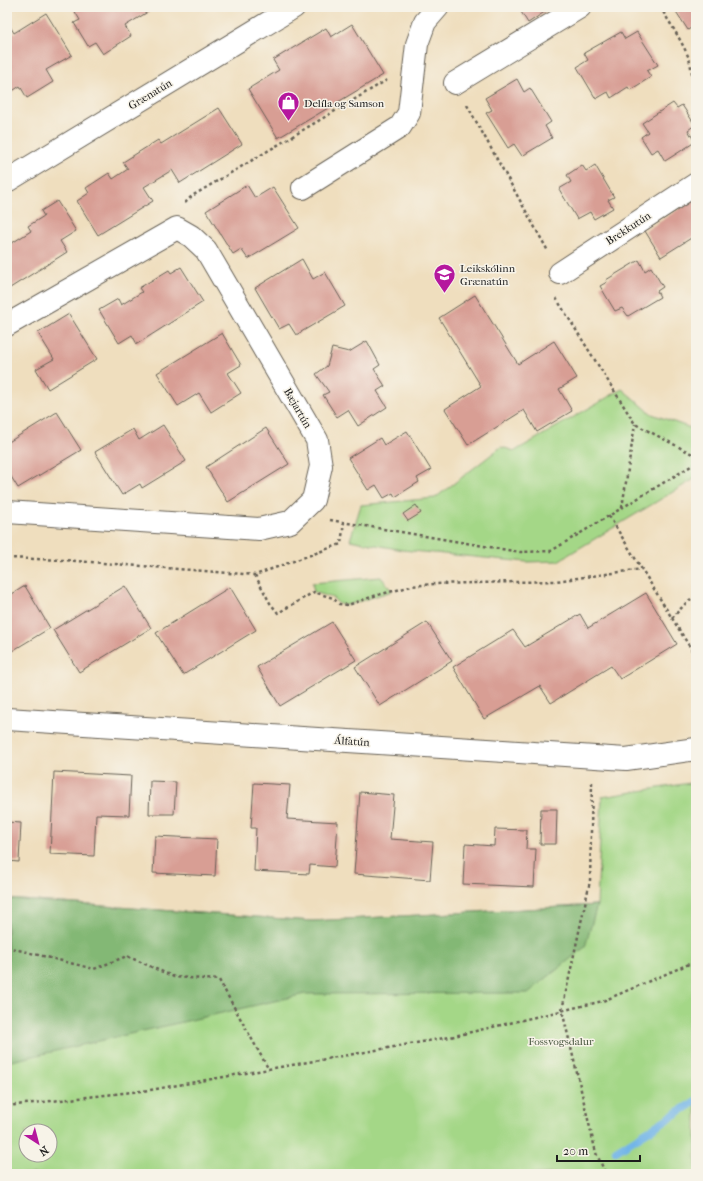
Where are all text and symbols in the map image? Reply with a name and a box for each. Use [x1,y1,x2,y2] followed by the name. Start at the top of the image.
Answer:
[126,76,175,112] street label: Grænatún
[276,90,302,123] shop icon: Delíla og Samson
[304,97,385,110] place label: Delíla og Samson
[603,209,654,248] street label: Brekkutún
[432,261,458,294] school or university icon: Leikskólinn Grænatún
[460,262,516,288] place label: Leikskólinn Grænatún
[281,386,315,431] street label: Bæjartún
[333,734,371,749] street label: Álfatún
[528,1035,594,1048] park label: Fossvogsdalur
[18,1123,58,1163] north arrow
[557,1137,640,1163] scale bar
[36,1143,51,1159] text: N
[563,1144,588,1158] text: 20 m

